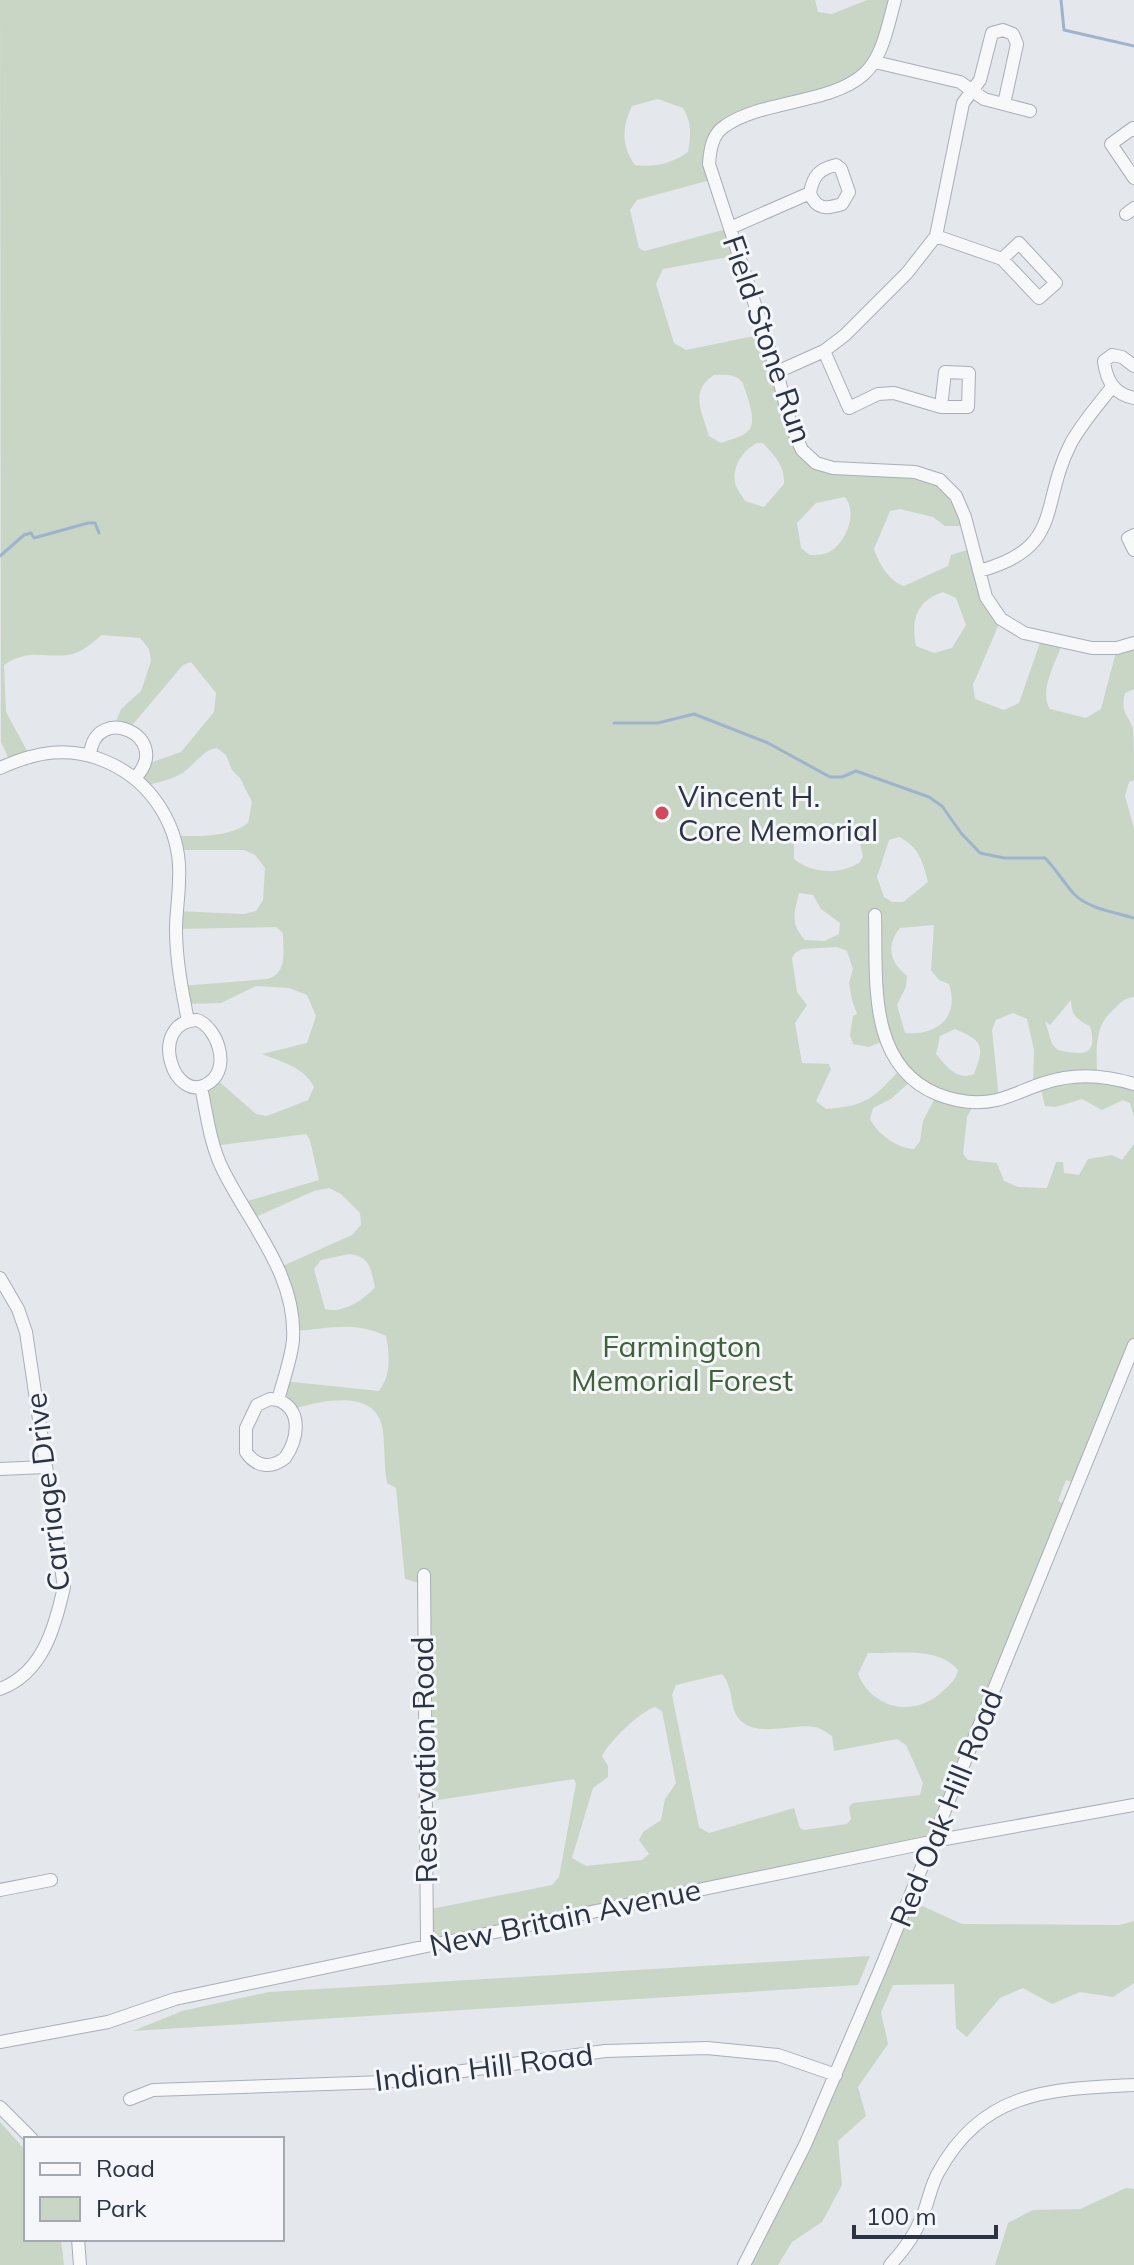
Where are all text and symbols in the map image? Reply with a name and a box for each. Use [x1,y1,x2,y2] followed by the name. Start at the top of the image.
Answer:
[715,230,821,448] street label: Field Stone Run
[678,777,878,849] place label: Vincent H. Core Memorial
[653,804,671,822] marker: Vincent H. Core Memorial
[571,1327,793,1399] park label: Farmington Memorial Forest
[16,1391,78,1593] street label: Carriage Drive
[403,1636,445,1884] street label: Reservation Road
[881,1684,1011,1932] street label: Red Oak Hill Road
[426,1870,704,1964] street label: New Britain Avenue
[373,2035,595,2099] street label: Indian Hill Road
[24,2137,284,2241] legend
[96,2153,155,2183] text: Road
[854,2189,996,2239] scale bar
[96,2193,147,2223] text: Park
[866,2201,937,2231] text: 100 m

